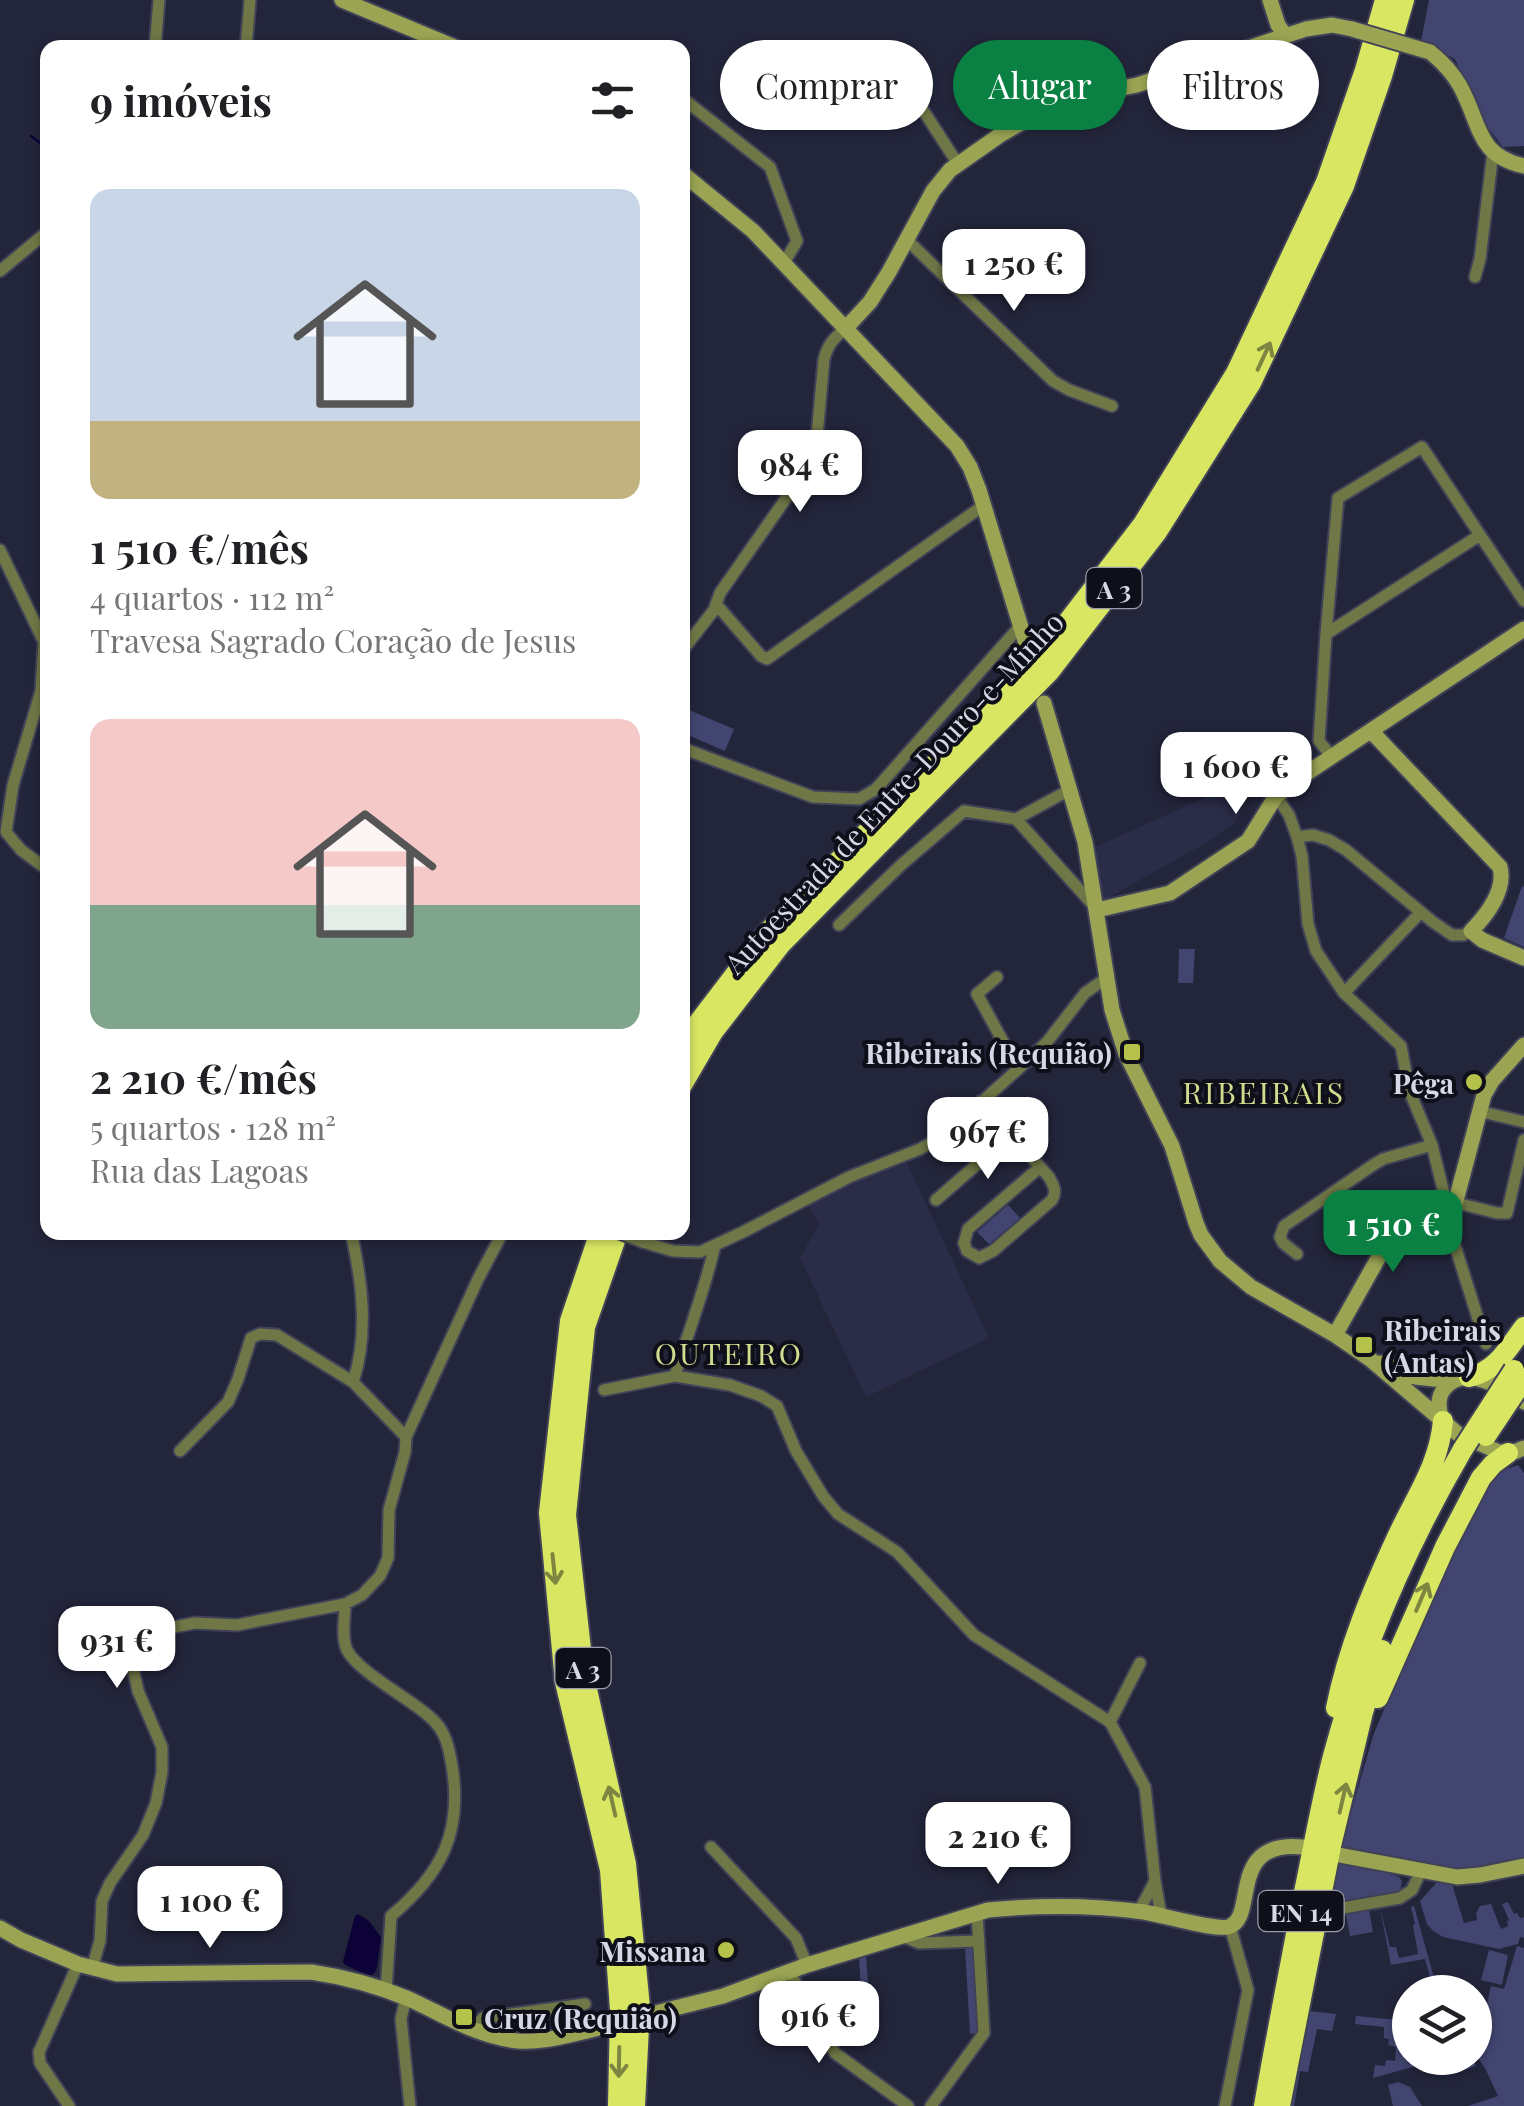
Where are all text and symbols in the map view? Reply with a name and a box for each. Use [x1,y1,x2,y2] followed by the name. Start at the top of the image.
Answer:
[720,40,933,130] chip: Comprar
[953,40,1127,130] chip: Alugar
[1147,40,1319,130] chip: Filtros
[90,72,272,128] text: 9 imóveis
[585,73,640,128] icon: filters
[922,229,1106,314] pin: 1 250 €
[964,240,1064,283] text: 1 250 €
[275,254,455,434] icon: home
[1255,341,1274,371] one-way arrow
[730,430,870,515] pin: 984 €
[760,441,840,484] text: 984 €
[90,519,309,575] text: 1 510 €/mês
[1086,568,1142,608] road number: A 3
[90,575,334,618] text: 4 quartos · 112 m²
[715,603,1071,981] street label: Autoestrada de Entre-Douro-e-Minho
[90,618,576,661] text: Travesa Sagrado Coração de Jesus
[1144,732,1328,817] pin: 1 600 €
[1183,743,1289,786] text: 1 600 €
[275,784,455,964] icon: home
[865,1034,1112,1071] place label: Ribeirais (Requião)
[1121,1041,1143,1063] marker: Ribeirais (Requião)
[90,1049,317,1105] text: 2 210 €/mês
[1393,1064,1454,1101] place label: Pêga
[1463,1071,1485,1093] marker: Pêga
[1182,1072,1346,1112] district label: RIBEIRAIS
[918,1097,1058,1182] pin: 967 €
[90,1105,336,1148] text: 5 quartos · 128 m²
[949,1108,1027,1151] text: 967 €
[90,1148,309,1191] text: Rua das Lagoas
[1301,1190,1485,1275] pin: 1 510 €
[1345,1201,1441,1244] text: 1 510 €
[1384,1311,1501,1380] place label: Ribeirais (Antas)
[655,1333,803,1373] district label: OUTEIRO
[1353,1334,1375,1356] marker: Ribeirais (Antas)
[545,1552,564,1584] one-way arrow
[1414,1582,1432,1613] one-way arrow
[47,1606,187,1691] pin: 931 €
[80,1617,154,1660] text: 931 €
[556,1648,610,1688] road number: A 3
[1335,1783,1353,1815] one-way arrow
[602,1786,620,1818] one-way arrow
[906,1802,1090,1887] pin: 2 210 €
[947,1813,1049,1856] text: 2 210 €
[118,1866,302,1951] pin: 1 100 €
[159,1877,261,1920] text: 1 100 €
[1258,1891,1344,1931] road number: EN 14
[599,1932,706,1969] place label: Missana
[715,1939,737,1961] marker: Missana
[1392,1975,1492,2075] map controls
[1392,1975,1492,2075] button: layers
[749,1981,889,2066] pin: 916 €
[781,1992,857,2035] text: 916 €
[484,1999,677,2036] place label: Cruz (Requião)
[453,2006,475,2028] marker: Cruz (Requião)
[610,2046,628,2078] one-way arrow

